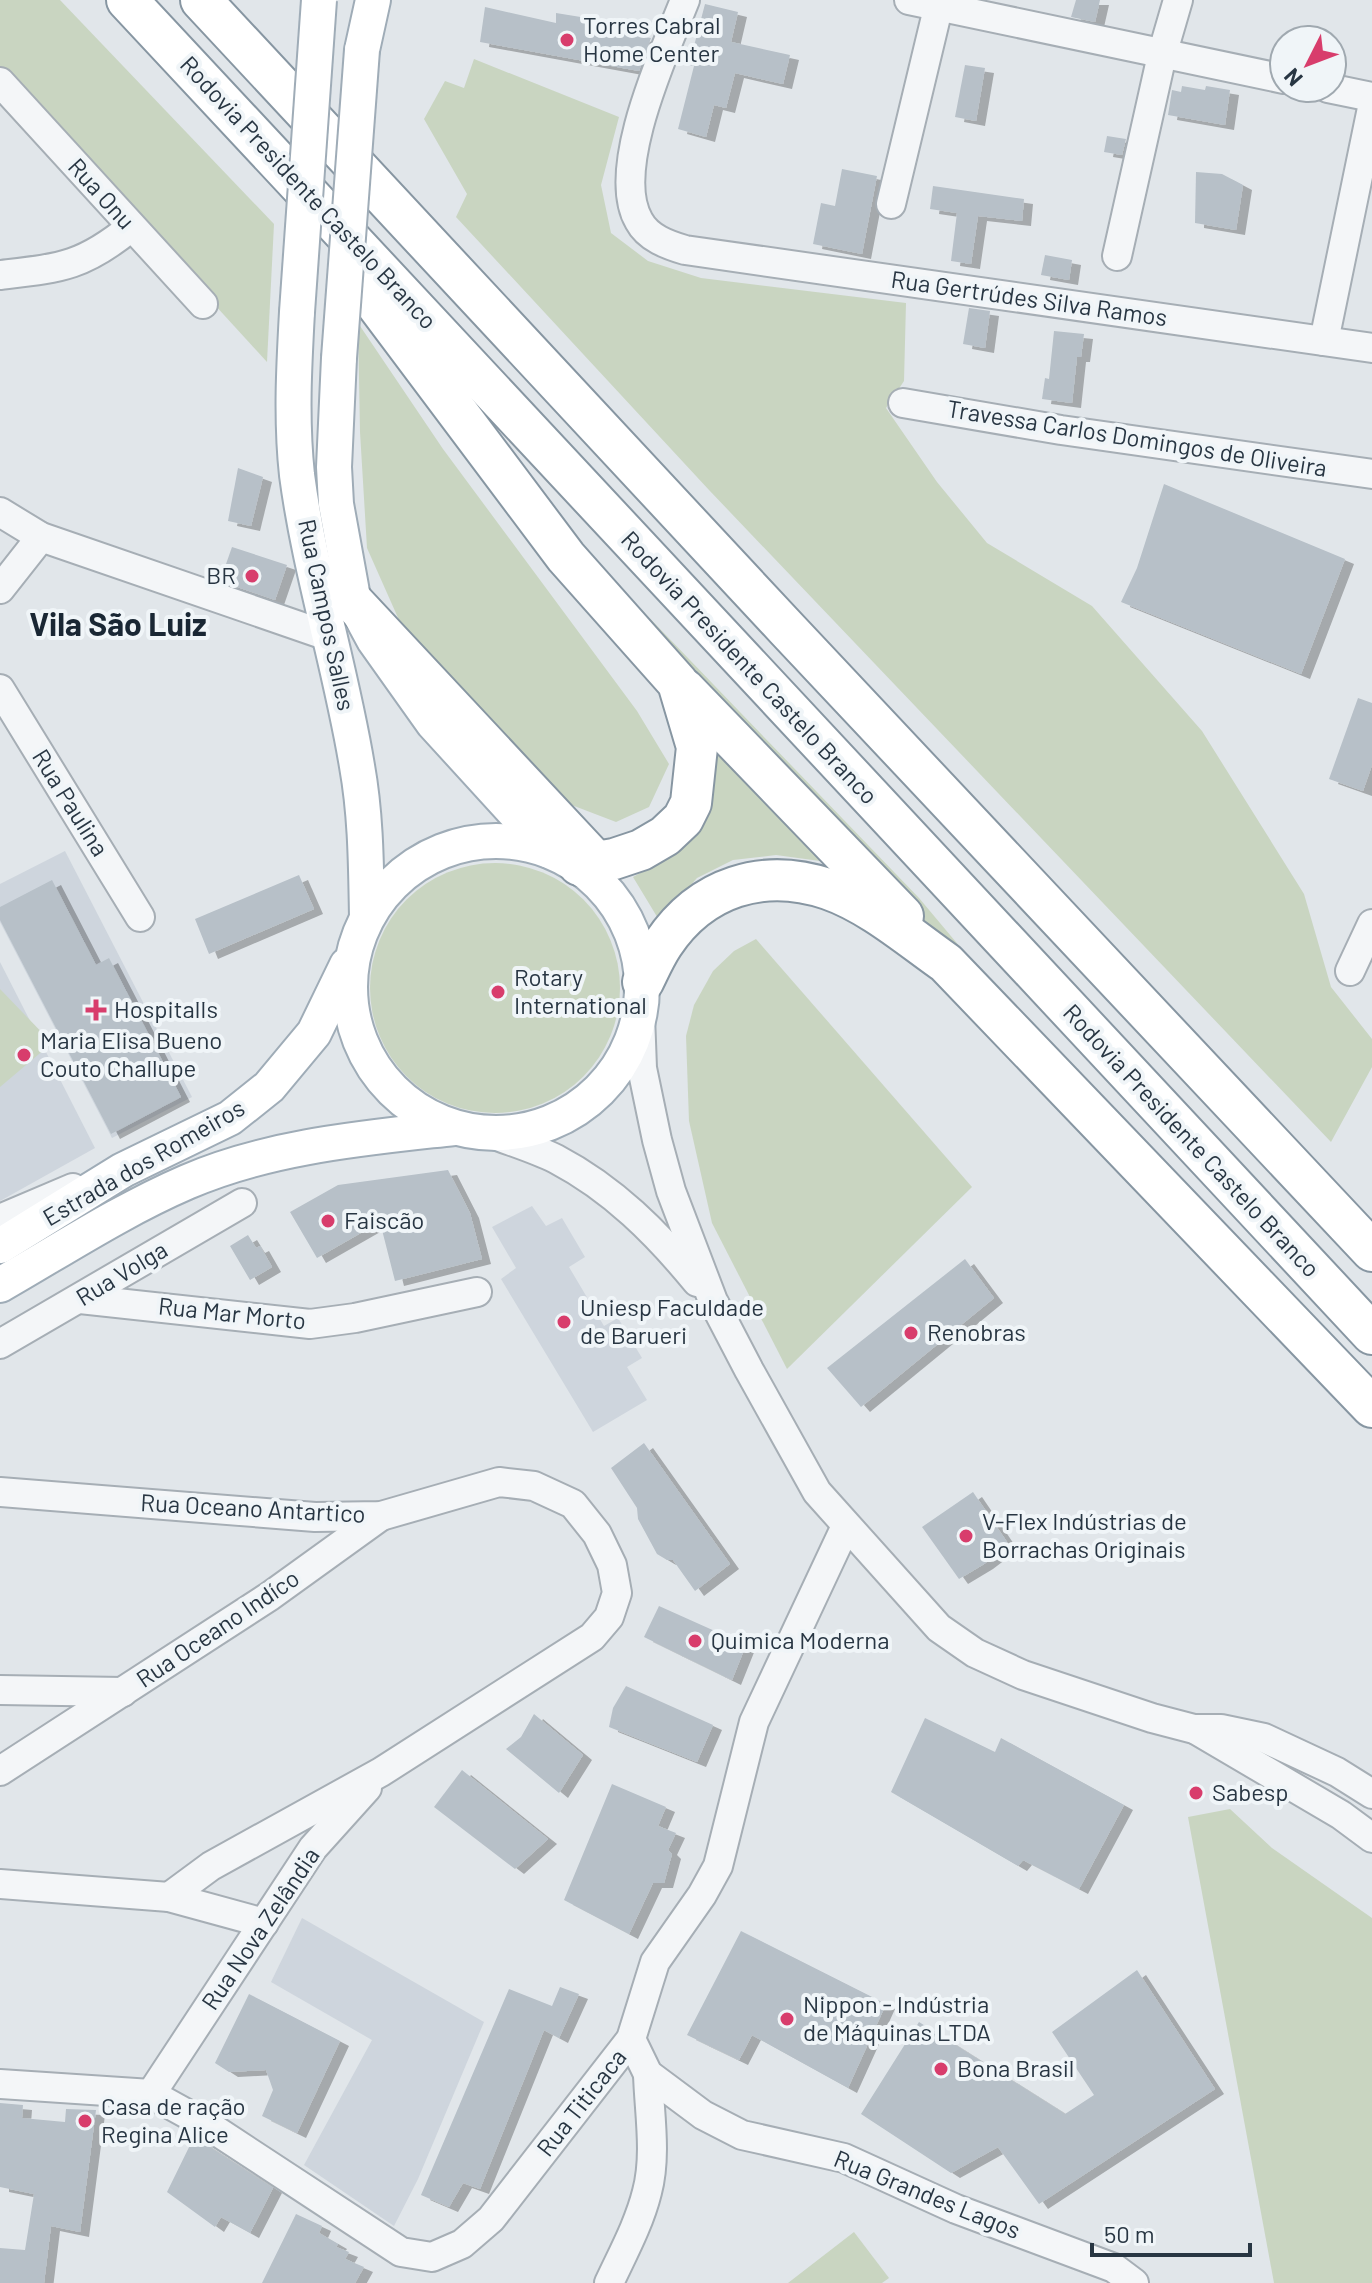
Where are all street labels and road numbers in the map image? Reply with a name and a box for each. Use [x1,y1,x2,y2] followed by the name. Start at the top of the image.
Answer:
[175,49,443,335] street label: Rodovia Presidente Castelo Branco
[63,152,141,234] street label: Rua Onu
[889,264,1169,331] street label: Rua Gertrúdes Silva Ramos
[945,393,1329,482] street label: Travessa Carlos Domingos de Oliveira
[293,516,362,713] street label: Rua Campos Salles
[616,524,884,810] street label: Rodovia Presidente Castelo Branco
[27,743,116,861] street label: Rua Paulina
[1058,997,1326,1283] street label: Rodovia Presidente Castelo Branco
[37,1092,249,1231] street label: Estrada dos Romeiros
[70,1234,172,1311] street label: Rua Volga
[157,1290,307,1335] street label: Rua Mar Morto
[140,1487,366,1528] street label: Rua Oceano Antartico
[130,1563,304,1693] street label: Rua Oceano Indíco
[195,1841,325,2015] street label: Rua Nova Zelândia
[530,2043,632,2162] street label: Rua Titicaca
[830,2143,1025,2244] street label: Rua Grandes Lagos

